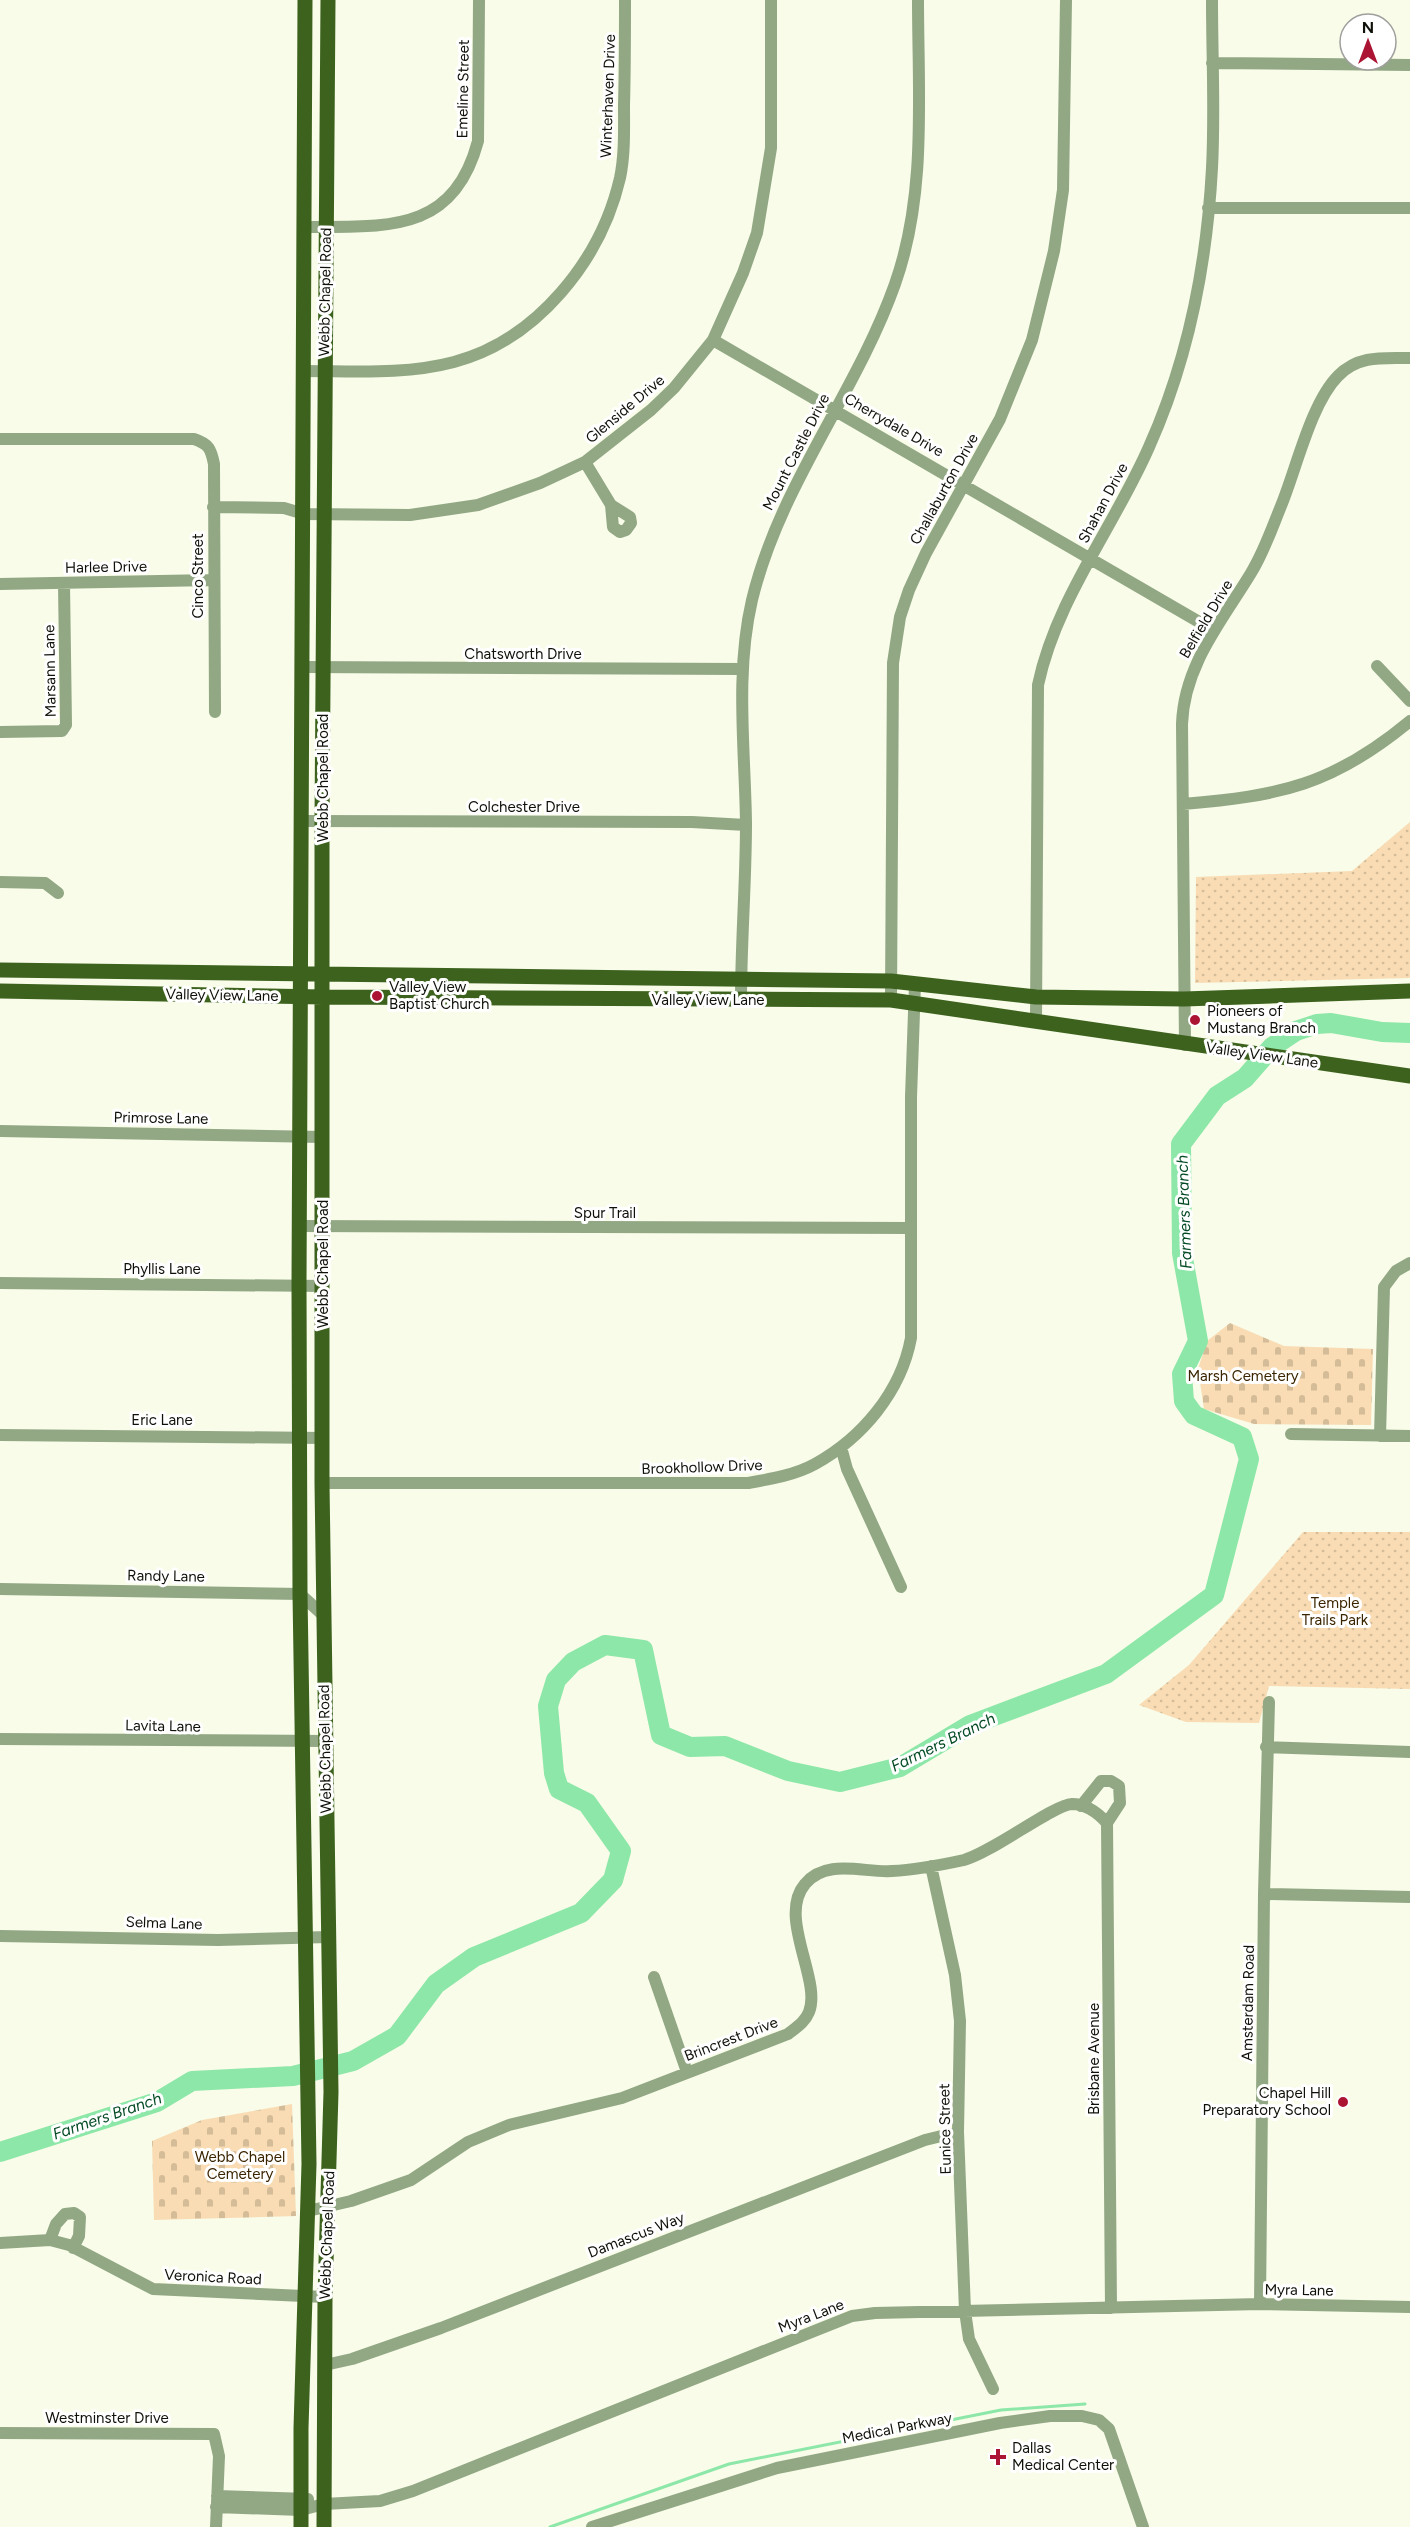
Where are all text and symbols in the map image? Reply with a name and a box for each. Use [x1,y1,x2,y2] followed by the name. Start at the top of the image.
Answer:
[1338,12,1398,72] north arrow
[1362,18,1374,37] text: N
[597,34,619,158] street label: Winterhaven Drive
[453,39,473,139] street label: Emeline Street
[315,228,335,356] street label: Webb Chapel Road
[582,371,668,447] street label: Glenside Drive
[841,389,947,461] street label: Cherrydale Drive
[759,391,833,513] street label: Mount Castle Drive
[906,430,982,548] street label: Challaburton Drive
[1074,460,1132,546] street label: Shahan Drive
[189,533,207,619] street label: Cinco Street
[65,557,147,577] street label: Harlee Drive
[1176,577,1236,661] street label: Belfield Drive
[40,625,60,717] street label: Marsann Lane
[464,645,582,663] street label: Chatsworth Drive
[314,714,332,842] street label: Webb Chapel Road
[468,798,580,816] street label: Colchester Drive
[389,978,489,1013] place label: Valley View Baptist Church
[165,985,279,1005] street label: Valley View Lane
[370,989,384,1003] marker: Valley View Baptist Church
[652,991,764,1009] street label: Valley View Lane
[1207,1002,1316,1037] place label: Pioneers of Mustang Branch
[1188,1013,1202,1027] marker: Pioneers of Mustang Branch
[1205,1038,1319,1072] street label: Valley View Lane
[114,1108,208,1128] street label: Primrose Lane
[1173,1155,1195,1269] water label: Farmers Branch
[314,1200,332,1328] street label: Webb Chapel Road
[574,1204,636,1222] street label: Spur Trail
[123,1260,201,1278] street label: Phyllis Lane
[1187,1367,1299,1385] park label: Marsh Cemetery
[131,1411,193,1429] street label: Eric Lane
[641,1456,763,1478] street label: Brookhollow Drive
[127,1566,205,1586] street label: Randy Lane
[1302,1594,1369,1629] park label: Temple Trails Park
[315,1685,335,1813] street label: Webb Chapel Road
[888,1708,998,1775] water label: Farmers Branch
[125,1716,201,1736] street label: Lavita Lane
[125,1913,203,1933] street label: Selma Lane
[1238,1945,1258,2061] street label: Amsterdam Road
[1085,2003,1103,2115] street label: Brisbane Avenue
[682,2013,780,2065] street label: Brincrest Drive
[935,2083,955,2175] street label: Eunice Street
[1202,2084,1331,2119] place label: Chapel Hill Preparatory School
[50,2088,164,2144] water label: Farmers Branch
[1336,2095,1350,2109] marker: Chapel Hill Preparatory School
[195,2148,285,2183] park label: Webb Chapel Cemetery
[316,2170,338,2300] street label: Webb Chapel Road
[585,2208,687,2262] street label: Damascus Way
[164,2265,262,2289] street label: Veronica Road
[1264,2280,1334,2300] street label: Myra Lane
[776,2295,846,2337] street label: Myra Lane
[45,2409,169,2427] street label: Westminster Drive
[841,2409,954,2447] street label: Medical Parkway
[1012,2439,1114,2474] place label: Dallas Medical Center
[989,2448,1007,2466] marker: Dallas Medical Center

